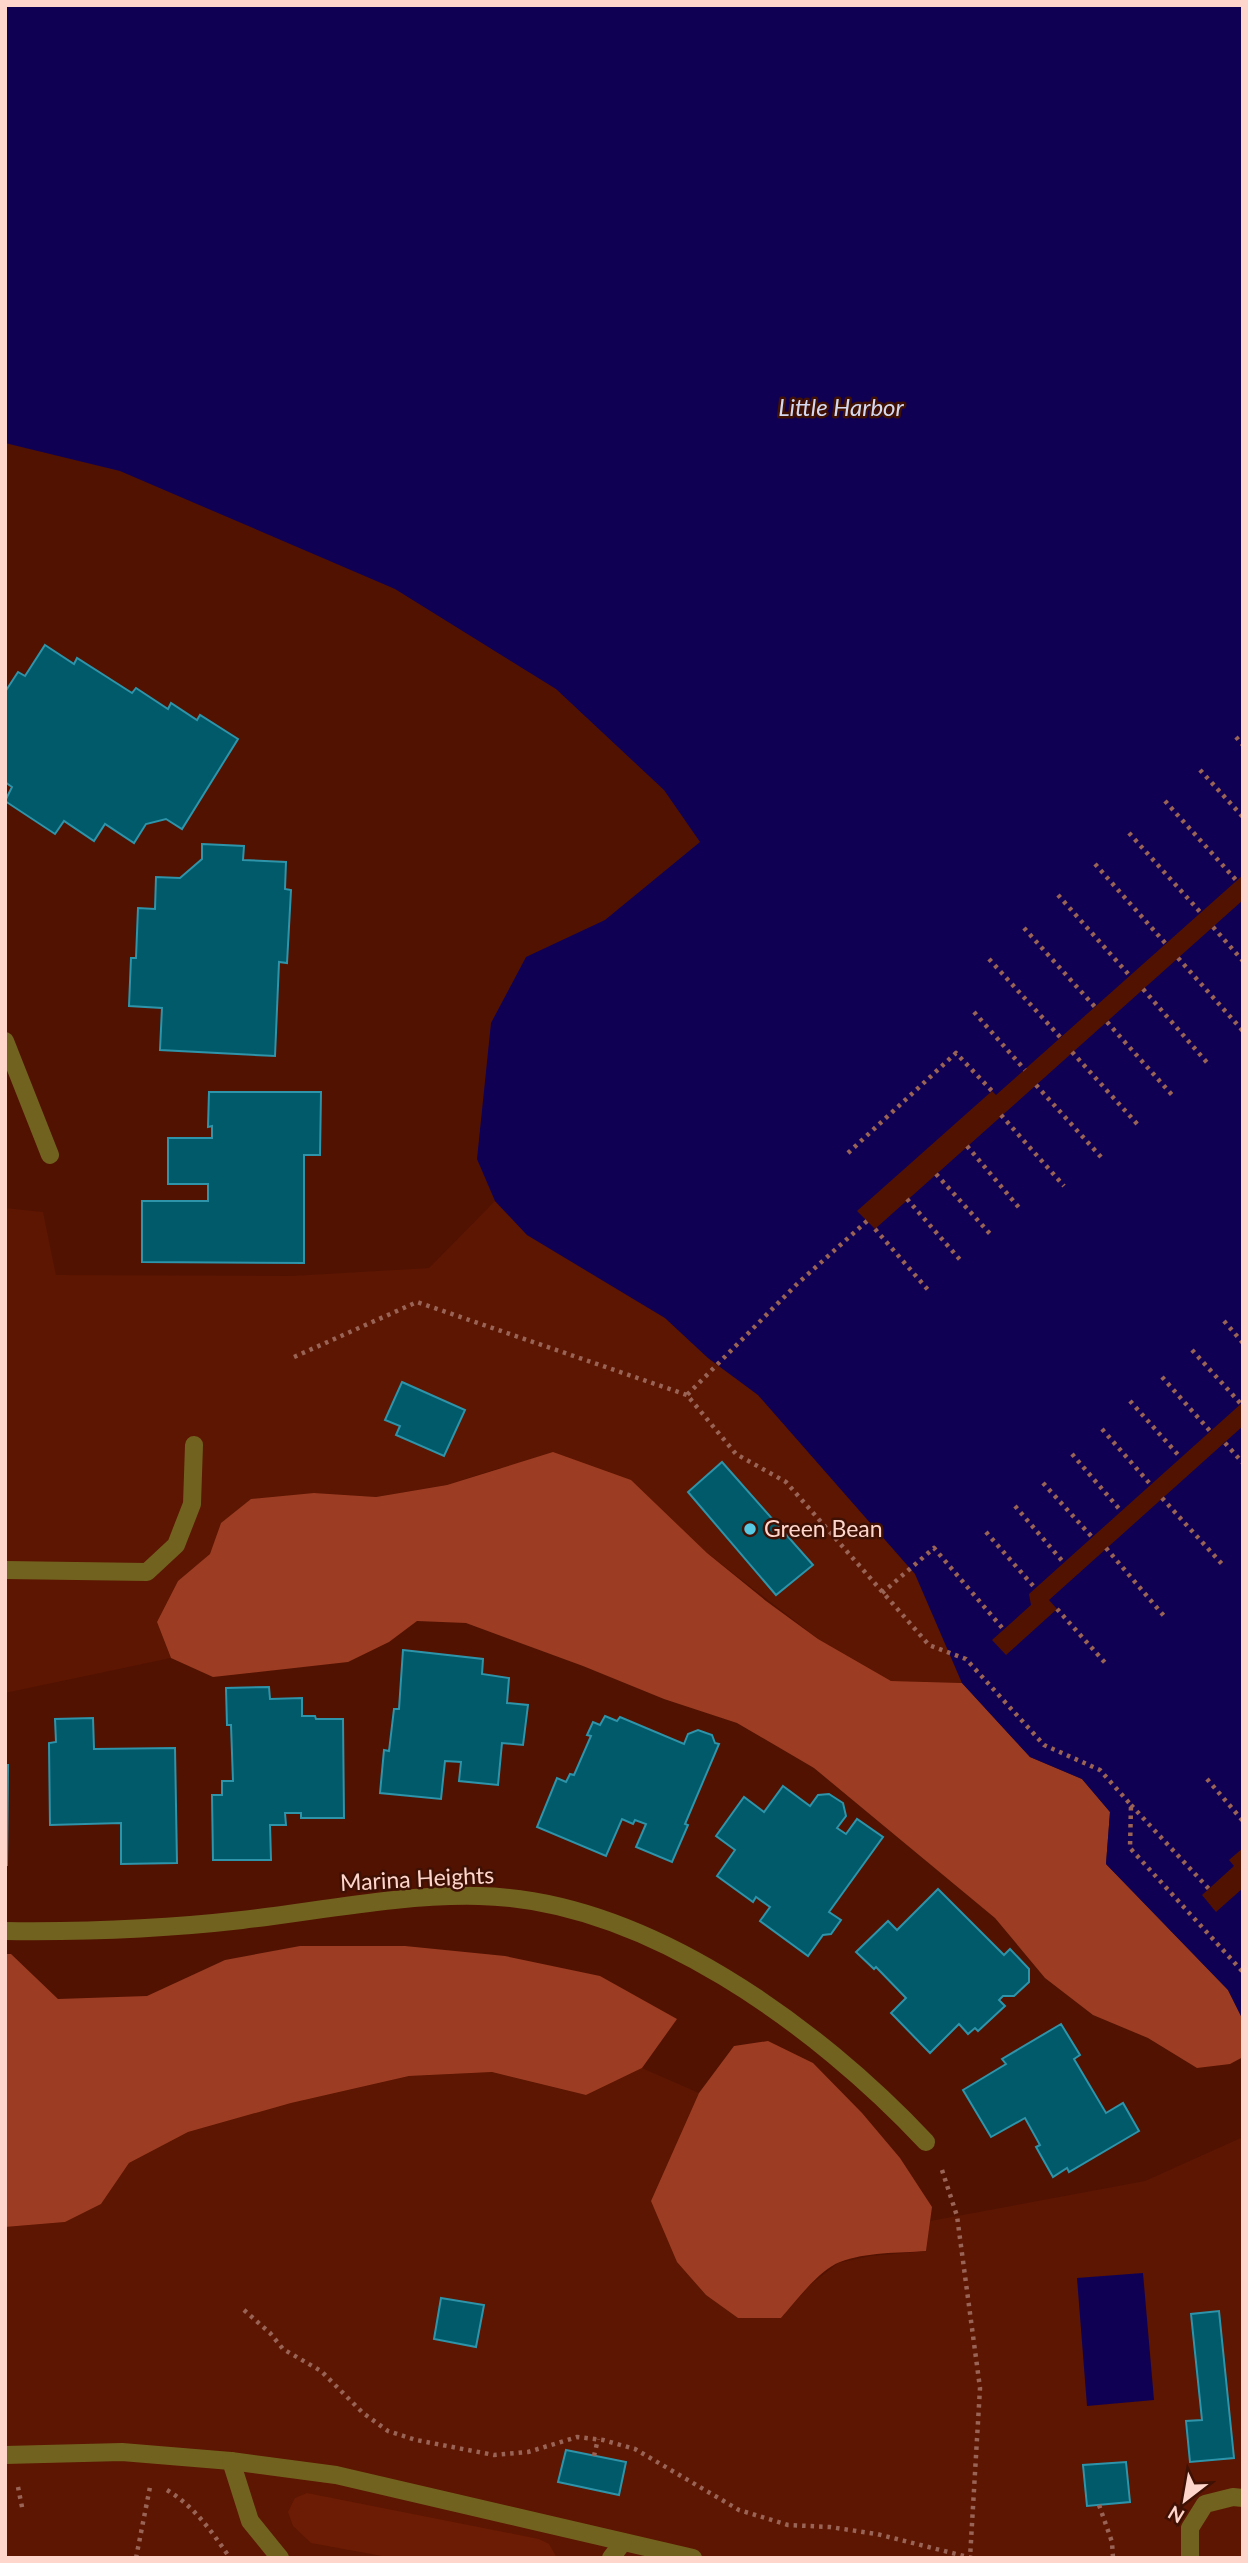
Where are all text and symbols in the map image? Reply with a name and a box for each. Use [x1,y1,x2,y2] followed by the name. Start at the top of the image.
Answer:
[778,392,905,421] water label: Little Harbor
[764,1514,883,1542] place label: Green Bean
[742,1521,758,1537] marker: Green Bean
[339,1860,495,1896] street label: Marina Heights
[1150,2465,1220,2535] north arrow
[1164,2501,1188,2529] text: N

